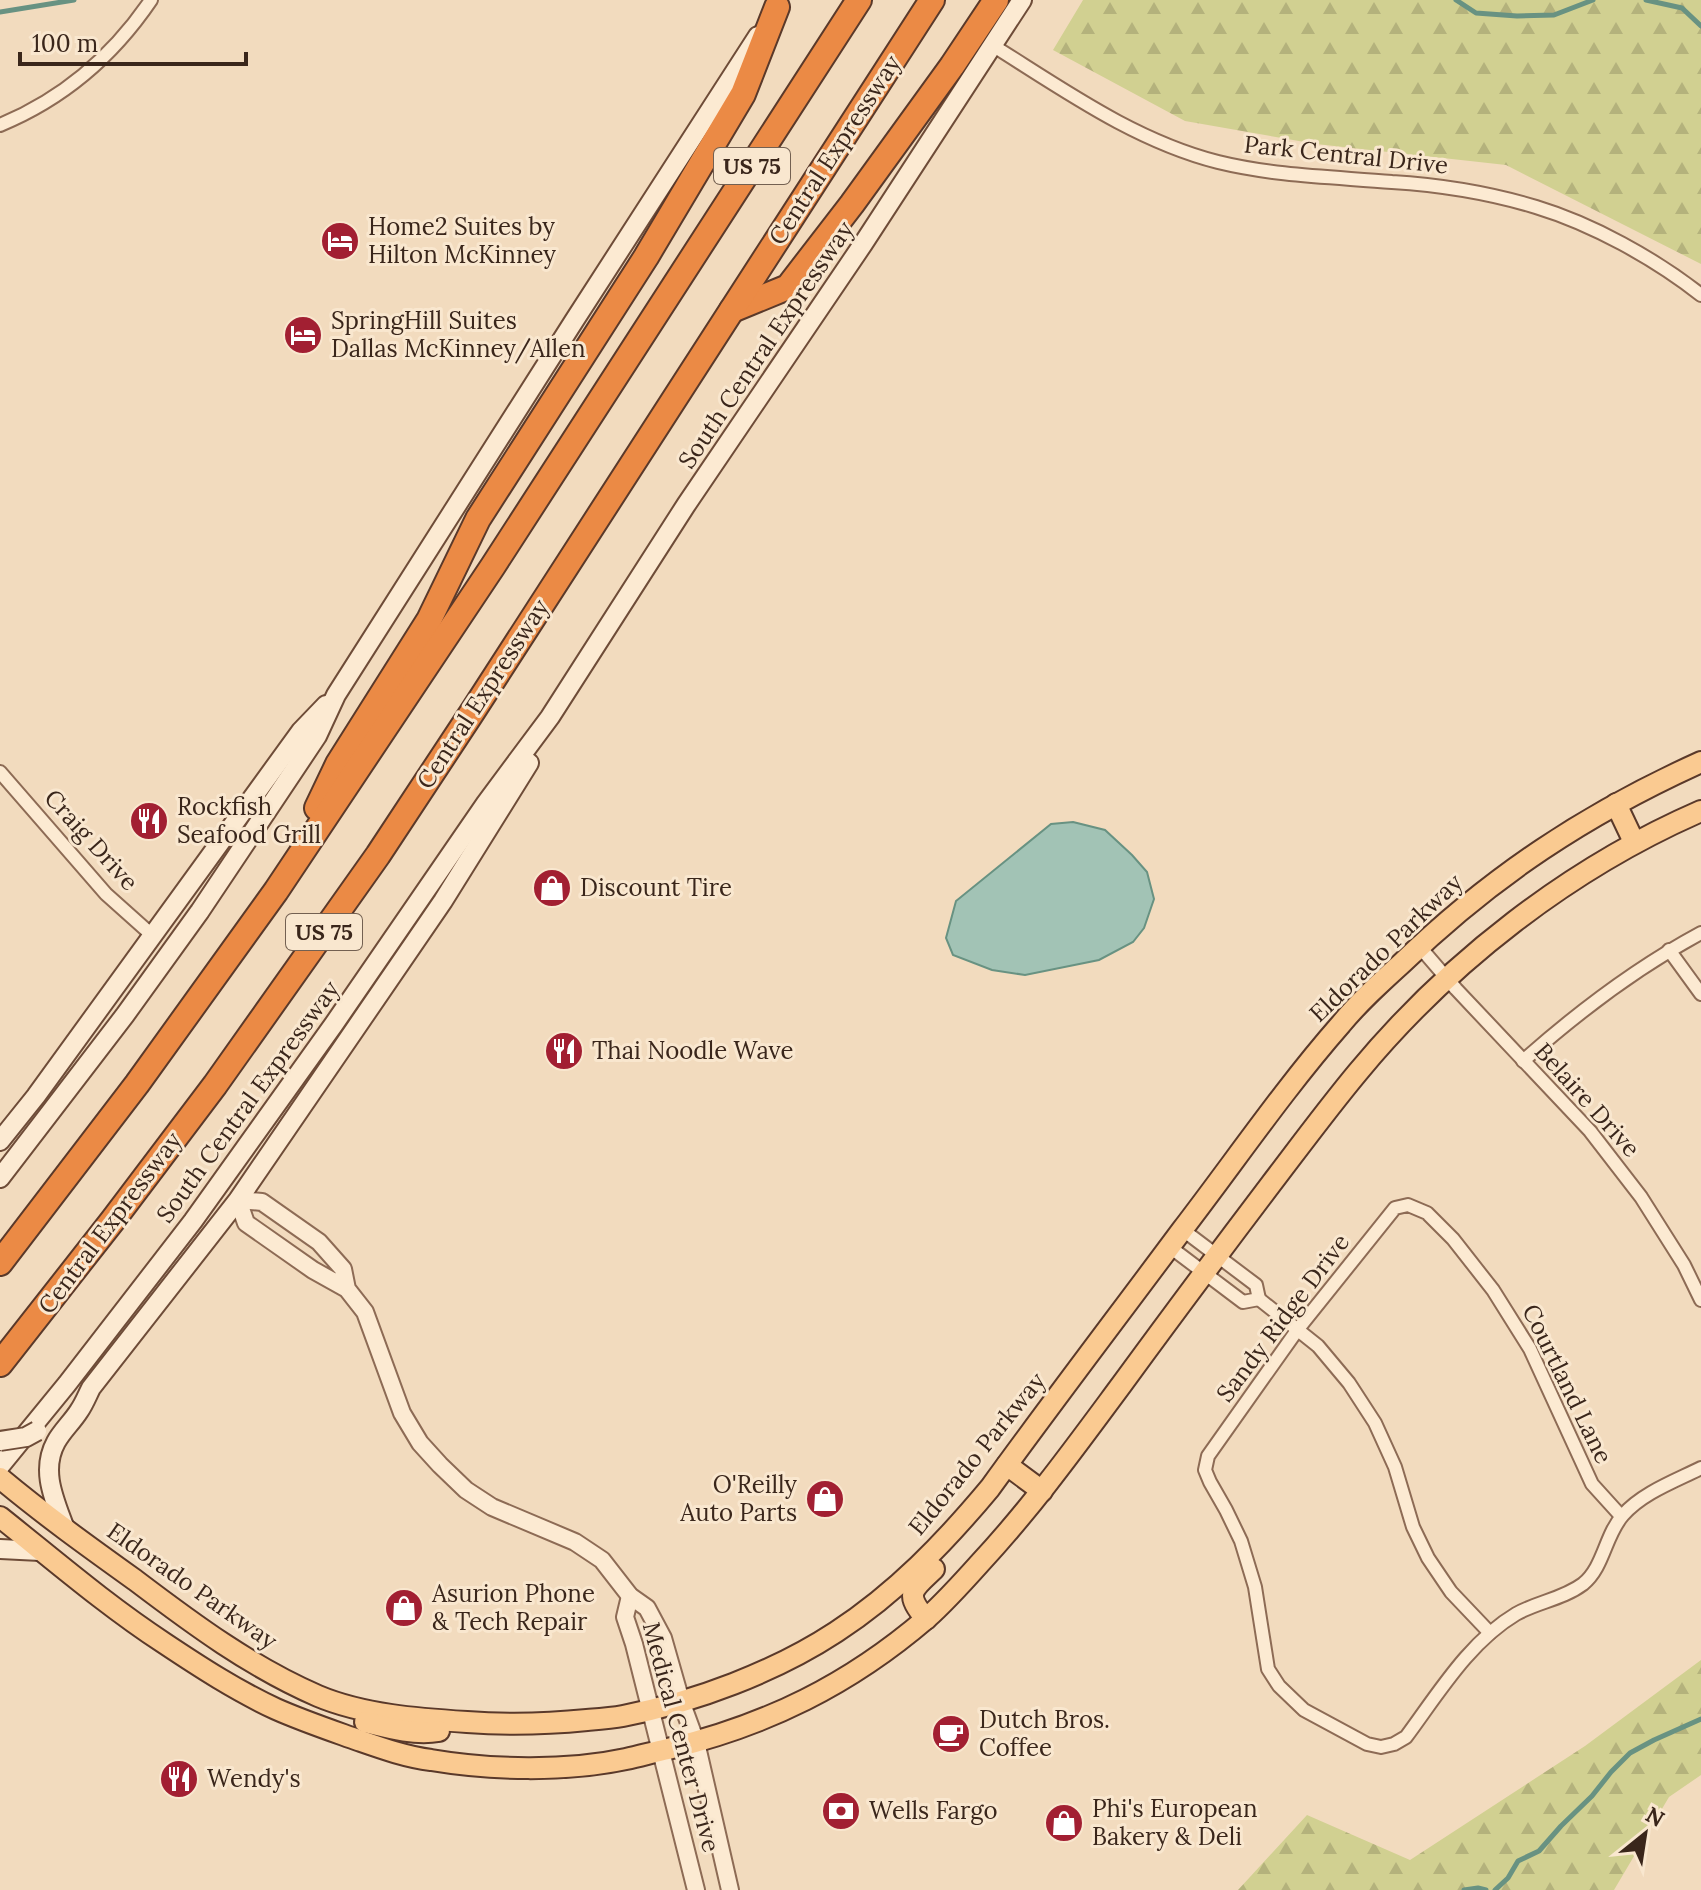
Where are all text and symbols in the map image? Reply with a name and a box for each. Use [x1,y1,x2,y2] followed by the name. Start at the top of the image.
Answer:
[20,16,246,66] scale bar
[32,28,98,59] text: 100 m
[762,49,908,250] street label: Central Expressway
[1242,128,1450,181] street label: Park Central Drive
[714,148,790,184] road number: US 75
[368,211,556,270] place label: Home2 Suites by Hilton McKinney
[671,215,860,474] street label: South Central Expressway
[319,220,361,262] hotel icon: Home2 Suites by Hilton McKinney
[331,305,586,364] place label: SpringHill Suites Dallas McKinney/Allen
[282,314,324,356] hotel icon: SpringHill Suites Dallas McKinney/Allen
[410,593,556,794] street label: Central Expressway
[38,783,145,897] street label: Craig Drive
[177,791,321,850] place label: Rockfish Seafood Grill
[128,800,170,842] restaurant icon: Rockfish Seafood Grill
[1303,866,1469,1029] street label: Eldorado Parkway
[531,867,573,909] shop icon: Discount Tire
[580,872,732,903] place label: Discount Tire
[286,914,362,950] road number: US 75
[149,974,346,1229] street label: South Central Expressway
[543,1030,585,1072] restaurant icon: Thai Noodle Wave
[592,1035,794,1066] place label: Thai Noodle Wave
[1528,1036,1647,1163] street label: Belaire Drive
[31,1125,188,1320] street label: Central Expressway
[1209,1228,1356,1408] street label: Sandy Ridge Drive
[1515,1299,1619,1469] street label: Courtland Lane
[901,1366,1052,1542] street label: Eldorado Parkway
[679,1469,797,1528] place label: O'Reilly Auto Parts
[804,1478,846,1520] shop icon: O'Reilly Auto Parts
[101,1515,284,1656] street label: Eldorado Parkway
[431,1578,595,1637] place label: Asurion Phone & Tech Repair
[383,1587,425,1629] shop icon: Asurion Phone & Tech Repair
[636,1618,727,1855] street label: Medical Center Drive
[979,1704,1110,1763] place label: Dutch Bros. Coffee
[930,1713,972,1755] cafe icon: Dutch Bros. Coffee
[158,1758,200,1800] restaurant icon: Wendy's
[207,1763,301,1794] place label: Wendy's
[820,1790,862,1832] bank icon: Wells Fargo
[1092,1793,1257,1852] place label: Phi's European Bakery & Deli
[1605,1794,1685,1874] north arrow
[869,1795,997,1826] place label: Wells Fargo
[1641,1800,1669,1833] text: N
[1043,1802,1085,1844] shop icon: Phi's European Bakery & Deli

